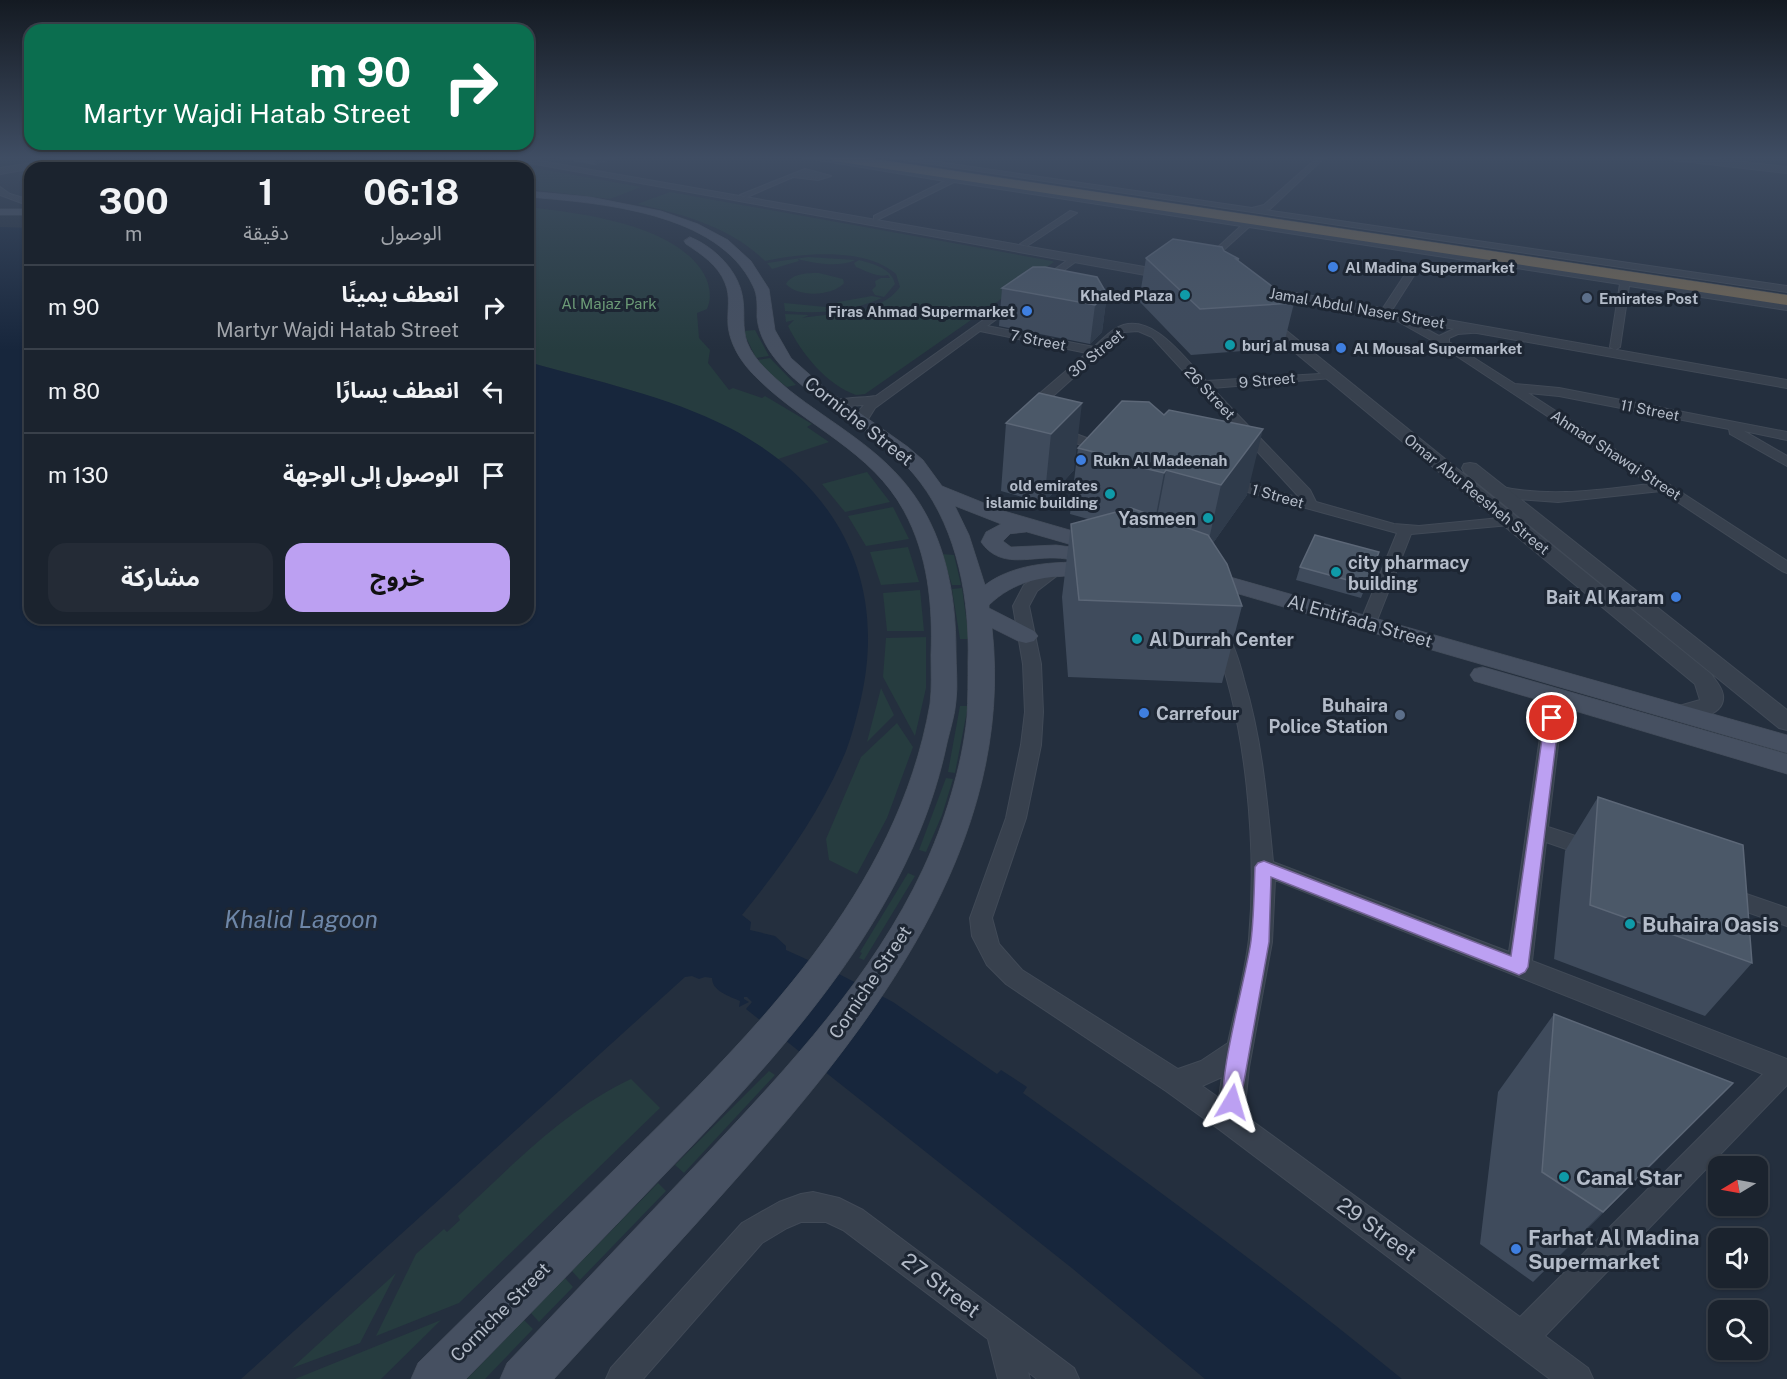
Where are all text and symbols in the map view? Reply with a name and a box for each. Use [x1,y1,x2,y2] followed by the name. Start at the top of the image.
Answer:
[309,47,411,96] text: 90 m
[432,48,510,126] icon: right
[83,97,411,129] text: Martyr Wajdi Hatab Street
[258,171,274,213] text: 1
[363,171,459,213] text: 06:18
[99,180,169,222] text: 300
[243,221,289,245] text: دقيقة
[381,221,442,245] text: الوصول
[125,222,142,246] text: m
[1345,259,1515,276] place label: Al Madina Supermarket
[1326,260,1340,274] marker: Al Madina Supermarket
[342,281,459,307] text: انعطف يمينًا
[1268,284,1446,332] street label: Jamal Abdul Naser Street
[1080,287,1173,304] place label: Khaled Plaza
[1178,288,1192,302] marker: Khaled Plaza
[1599,290,1698,307] place label: Emirates Post
[477,291,510,324] icon: right
[1580,291,1594,305] marker: Emirates Post
[48,294,99,320] text: 90 m
[561,295,657,312] park label: Al Majaz Park
[828,303,1015,320] place label: Firas Ahmad Supermarket
[1020,304,1034,318] marker: Firas Ahmad Supermarket
[216,318,459,342] text: Martyr Wajdi Hatab Street
[1009,326,1067,354] street label: 7 Street
[1065,326,1127,380] street label: 30 Street
[1242,337,1330,354] place label: burj al musa
[1223,338,1237,352] marker: burj al musa
[1353,340,1522,357] place label: Al Mousal Supermarket
[1334,341,1348,355] marker: Al Mousal Supermarket
[1181,363,1239,423] street label: 26 Street
[1238,369,1296,391] street label: 9 Street
[801,372,917,470] street label: Corniche Street
[477,375,510,408] icon: left
[336,377,459,403] text: انعطف يسارًا
[48,378,100,404] text: 80 m
[1619,396,1681,424] street label: 11 Street
[1548,407,1684,503] street label: Ahmad Shawqi Street
[1401,430,1553,558] street label: Omar Abu Reesheh Street
[1093,452,1227,469] place label: Rukn Al Madeenah
[1074,453,1088,467] marker: Rukn Al Madeenah
[477,459,510,492] icon: arrive
[283,461,459,487] text: الوصول إلى الوجهة
[48,462,109,488] text: 130 m
[986,477,1099,511] place label: old emirates islamic building
[1250,480,1306,512] street label: 1 Street
[1103,487,1117,501] marker: old emirates islamic building
[1118,508,1196,529] place label: Yasmeen
[1201,511,1215,525] marker: Yasmeen
[48,543,273,612] button: مشاركة
[285,543,510,612] button: خروج
[1348,552,1469,594] place label: city pharmacy building
[1329,565,1343,579] marker: city pharmacy building
[1546,587,1664,608] place label: Bait Al Karam
[1285,590,1435,652] street label: Al Entifada Street
[1669,590,1683,604] marker: Bait Al Karam
[1149,629,1295,650] place label: Al Durrah Center
[1130,632,1144,646] marker: Al Durrah Center
[1526,692,1577,743] pin
[1269,695,1388,737] place label: Buhaira Police Station
[1535,701,1568,734] icon: arrive
[1156,703,1240,724] place label: Carrefour
[1137,706,1151,720] marker: Carrefour
[1393,708,1407,722] marker: Buhaira Police Station
[224,905,378,933] water label: Khalid Lagoon
[1642,912,1779,937] place label: Buhaira Oasis
[1623,917,1637,931] marker: Buhaira Oasis
[825,922,915,1042] street label: Corniche Street
[1200,1070,1264,1134] position arrow
[1708,1156,1768,1216] north arrow
[1708,1156,1768,1360] map controls
[1576,1165,1682,1190] place label: Canal Star
[1557,1170,1571,1184] marker: Canal Star
[1332,1192,1422,1266] street label: 29 Street
[1528,1225,1699,1274] place label: Farhat Al Madina Supermarket
[1708,1228,1768,1288] button: sound
[1509,1242,1523,1256] marker: Farhat Al Madina Supermarket
[897,1247,985,1323] street label: 27 Street
[446,1258,554,1366] street label: Corniche Street
[1708,1300,1768,1360] button: search

